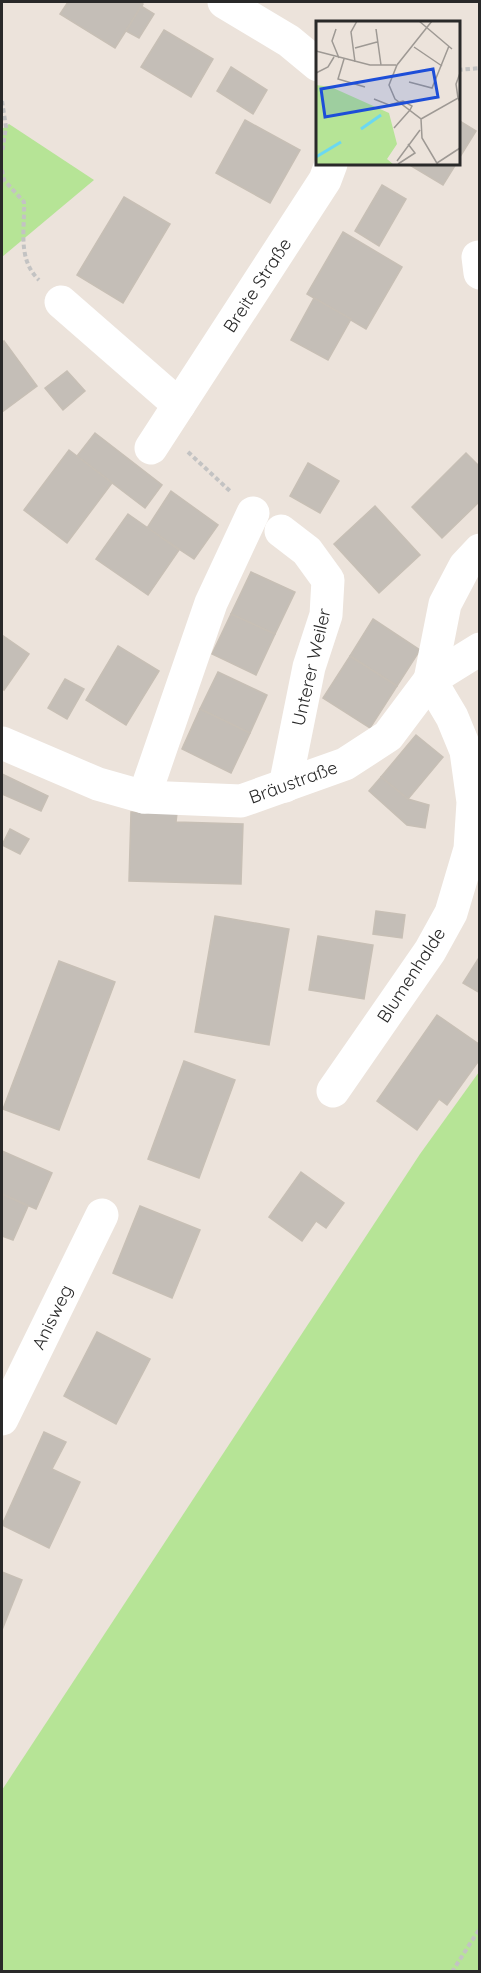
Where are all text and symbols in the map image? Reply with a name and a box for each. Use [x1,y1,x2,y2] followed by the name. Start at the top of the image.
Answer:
[316,21,460,165] inset map
[218,233,296,337] street label: Breite Straße
[286,606,336,728] street label: Unterer Weiler
[246,755,340,809] street label: Bräustraße
[372,923,450,1027] street label: Blumenhalde
[26,1281,78,1353] street label: Anisweg

